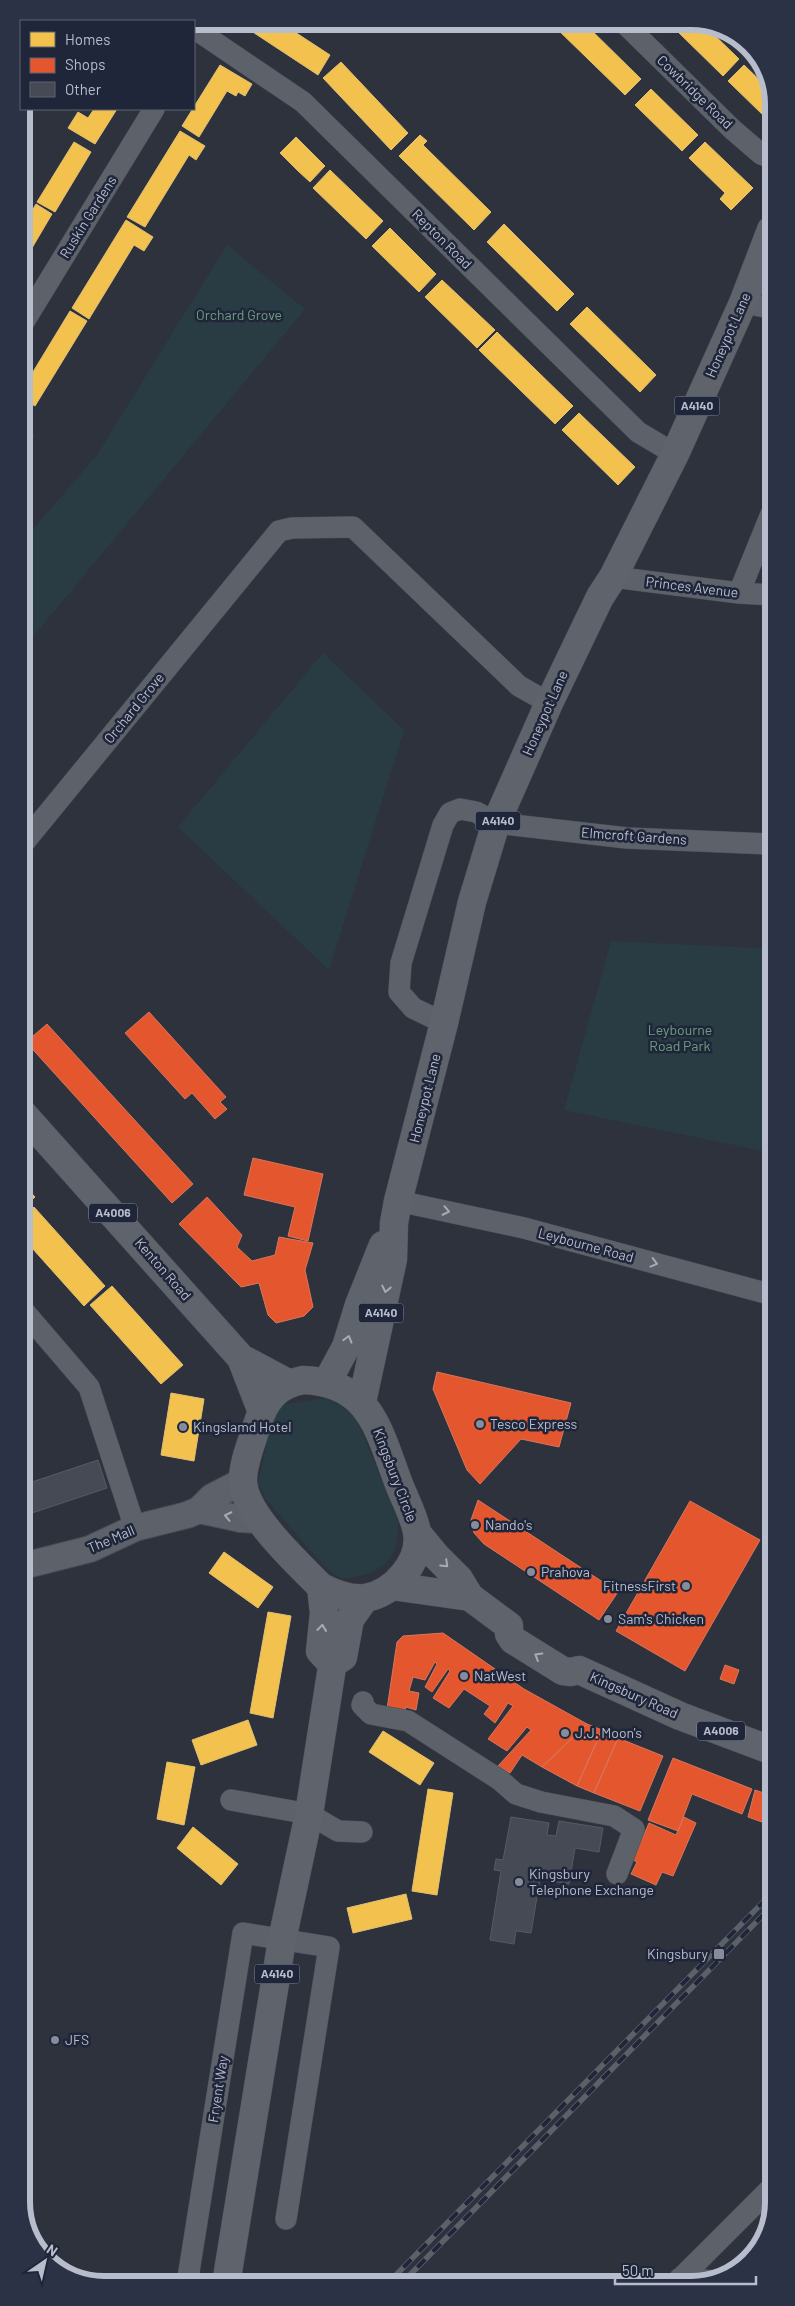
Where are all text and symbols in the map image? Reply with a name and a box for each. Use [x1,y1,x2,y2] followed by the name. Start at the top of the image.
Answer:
[20,20,195,110] legend
[65,30,110,48] text: Homes
[654,51,737,132] street label: Cowbridge Road
[65,55,105,73] text: Shops
[65,80,102,98] text: Other
[56,172,120,261] street label: Ruskin Gardens
[409,205,476,272] street label: Repton Road
[701,290,754,380] street label: Honeypot Lane
[196,306,282,323] park label: Orchard Grove
[674,396,720,416] road number: A4140
[645,572,739,601] street label: Princes Avenue
[518,668,571,758] street label: Honeypot Lane
[100,669,167,746] street label: Orchard Grove
[476,811,520,830] road number: A4140
[581,823,688,848] street label: Elmcroft Gardens
[648,1021,712,1054] park label: Leybourne Road Park
[405,1052,444,1144] street label: Honeypot Lane
[89,1204,137,1222] road number: A4006
[441,1205,450,1216] one-way arrow
[537,1224,636,1265] street label: Leybourne Road
[132,1234,195,1303] street label: Kenton Road
[650,1257,659,1268] one-way arrow
[382,1284,392,1293] one-way arrow
[358,1304,404,1322] road number: A4140
[343,1335,353,1343] one-way arrow
[490,1415,577,1432] place label: Tesco Express
[193,1418,291,1435] place label: Kingslamd Hotel
[474,1418,486,1430] marker: Tesco Express
[177,1421,189,1433] marker: Kingslamd Hotel
[370,1426,421,1524] street label: Kingsbury Circle
[224,1511,233,1522] one-way arrow
[485,1516,533,1533] place label: Nando's
[469,1519,481,1531] marker: Nando's
[85,1521,137,1556] street label: The Mall
[439,1559,448,1568] one-way arrow
[541,1563,590,1580] place label: Prahova
[525,1566,537,1578] marker: Prahova
[603,1577,676,1594] place label: FitnessFirst
[680,1580,692,1592] marker: FitnessFirst
[618,1610,704,1627] place label: Sam's Chicken
[602,1613,614,1625] marker: Sam's Chicken
[316,1623,327,1631] one-way arrow
[535,1653,544,1663] one-way arrow
[474,1667,526,1684] place label: NatWest
[588,1668,681,1722] street label: Kingsbury Road
[458,1670,470,1682] marker: NatWest
[697,1722,745,1740] road number: A4006
[575,1724,642,1741] place label: J.J. Moon's
[559,1727,571,1739] marker: J.J. Moon's
[529,1865,654,1898] place label: Kingsbury Telephone Exchange
[513,1876,525,1888] marker: Kingsbury Telephone Exchange
[647,1945,709,1962] place label: Kingsbury
[712,1947,726,1961] marker: Kingsbury
[254,1965,300,1984] road number: A4140
[65,2031,89,2048] place label: JFS
[49,2034,61,2046] marker: JFS
[204,2054,231,2124] street label: Fryent Way
[20,2236,70,2286] north arrow
[44,2240,61,2259] text: N
[615,2254,756,2286] scale bar
[622,2261,654,2279] text: 50 m

